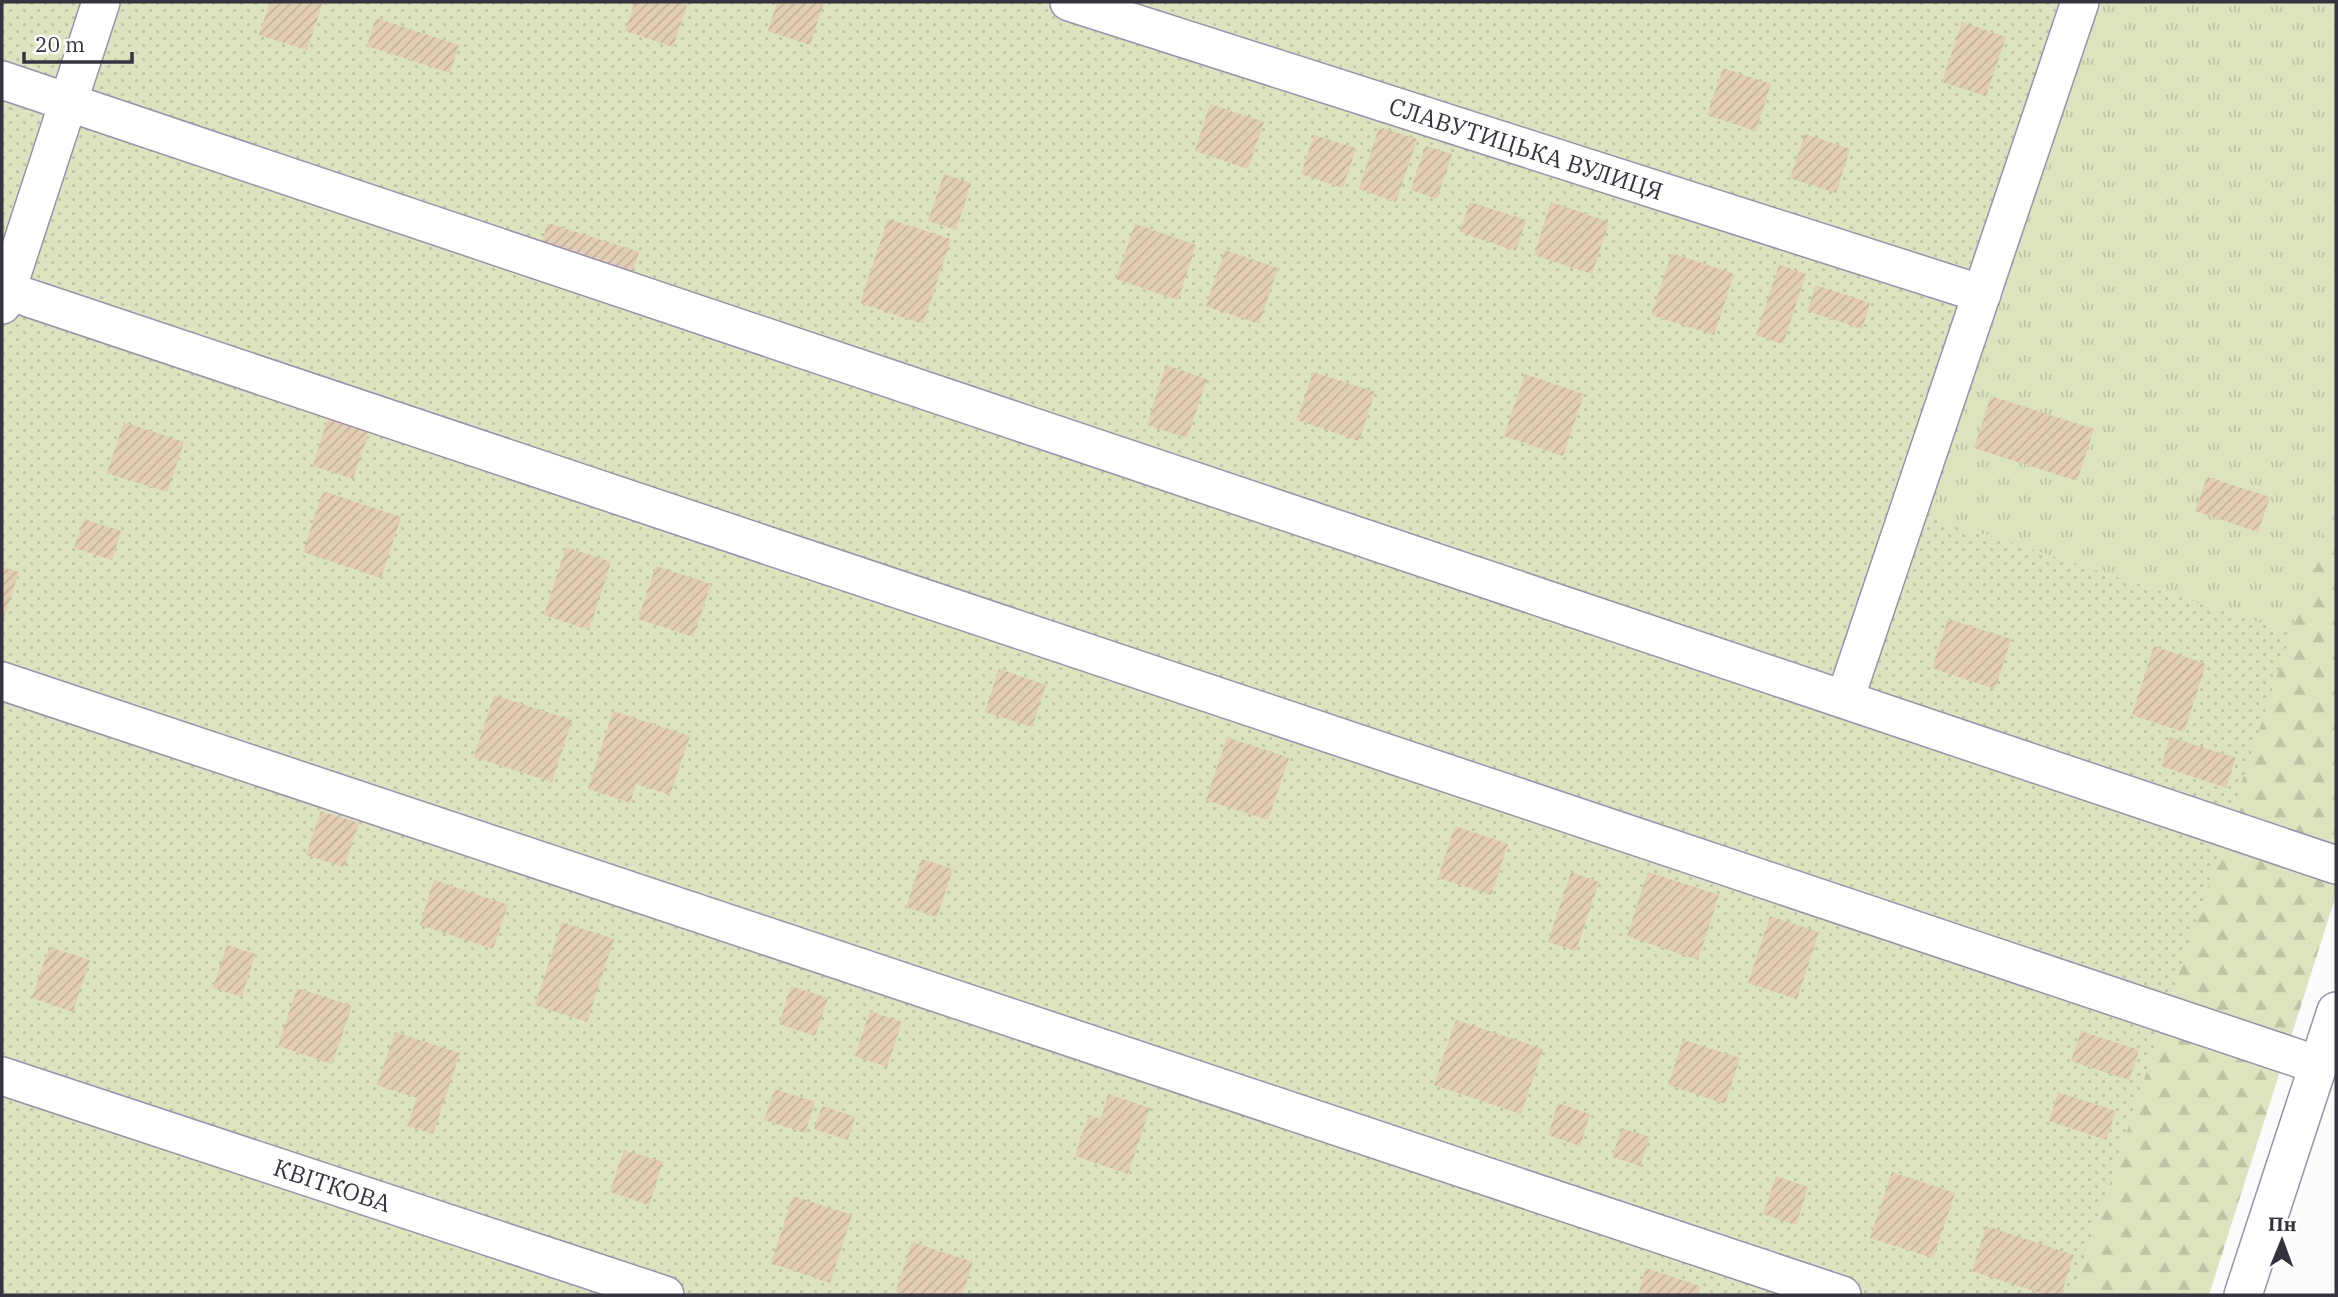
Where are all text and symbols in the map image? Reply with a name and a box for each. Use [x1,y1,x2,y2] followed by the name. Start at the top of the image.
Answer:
[24,21,133,65] scale bar
[35,30,85,58] text: 20 m
[1385,89,1667,207] street label: СЛАВУТИЦЬКА ВУЛИЦЯ
[270,1151,396,1220] street label: КВІТКОВА
[2247,1206,2317,1276] north arrow
[2268,1212,2297,1236] text: Пн

